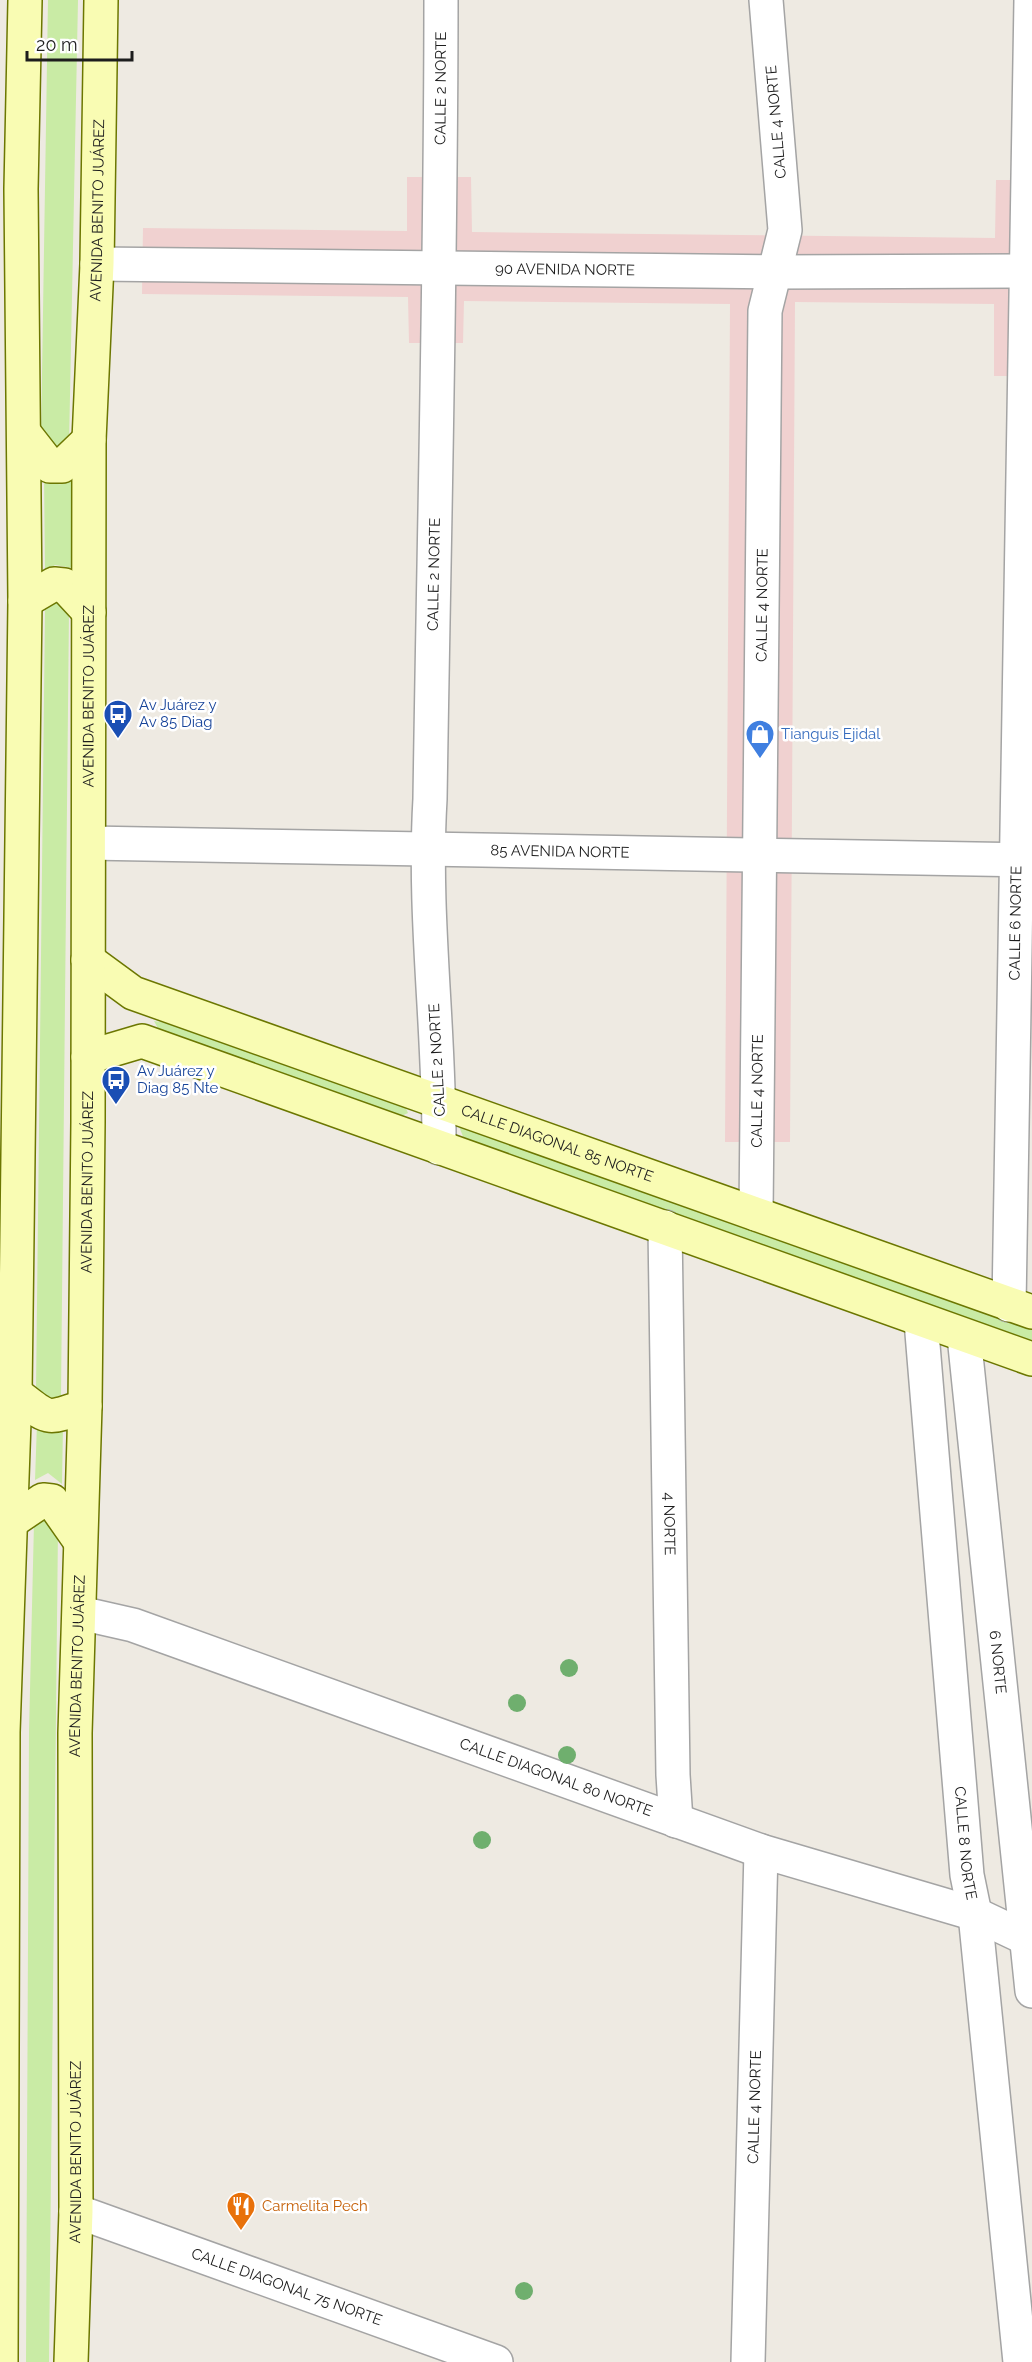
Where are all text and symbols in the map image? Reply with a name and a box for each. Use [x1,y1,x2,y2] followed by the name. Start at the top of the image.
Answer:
[27,24,132,62] scale bar
[431,32,450,145] street label: CALLE 2 NORTE
[36,34,78,55] text: 20 m
[762,65,790,179] street label: CALLE 4 NORTE
[86,119,108,302] street label: AVENIDA BENITO JUÁREZ
[495,260,635,279] street label: 90 AVENIDA NORTE
[424,518,444,631] street label: CALLE 2 NORTE
[753,548,772,662] street label: CALLE 4 NORTE
[79,605,98,787] street label: AVENIDA BENITO JUÁREZ
[139,696,217,731] place label: Av Juárez y Av 85 Diag
[102,698,134,740] bus stop icon: Av Juárez y Av 85 Diag
[744,718,776,760] shop icon: Tianguis Ejidal
[781,725,881,743] place label: Tianguis Ejidal
[490,841,630,862] street label: 85 AVENIDA NORTE
[1005,866,1025,980] street label: CALLE 6 NORTE
[425,1003,449,1117] street label: CALLE 2 NORTE
[748,1034,767,1148] street label: CALLE 4 NORTE
[137,1062,219,1097] place label: Av Juárez y Diag 85 Nte
[100,1064,132,1106] bus stop icon: Av Juárez y Diag 85 Nte
[77,1091,97,1274] street label: AVENIDA BENITO JUÁREZ
[459,1101,656,1186] street label: CALLE DIAGONAL 85 NORTE
[660,1492,679,1556] street label: 4 NORTE
[66,1575,89,1757] street label: AVENIDA BENITO JUÁREZ
[986,1630,1010,1695] street label: 6 NORTE
[457,1734,655,1820] street label: CALLE DIAGONAL 80 NORTE
[951,1785,981,1902] street label: CALLE 8 NORTE
[744,2050,765,2164] street label: CALLE 4 NORTE
[66,2061,85,2244] street label: AVENIDA BENITO JUÁREZ
[225,2190,257,2232] restaurant icon: Carmelita Pech
[262,2197,368,2215] place label: Carmelita Pech
[189,2244,385,2329] street label: CALLE DIAGONAL 75 NORTE

